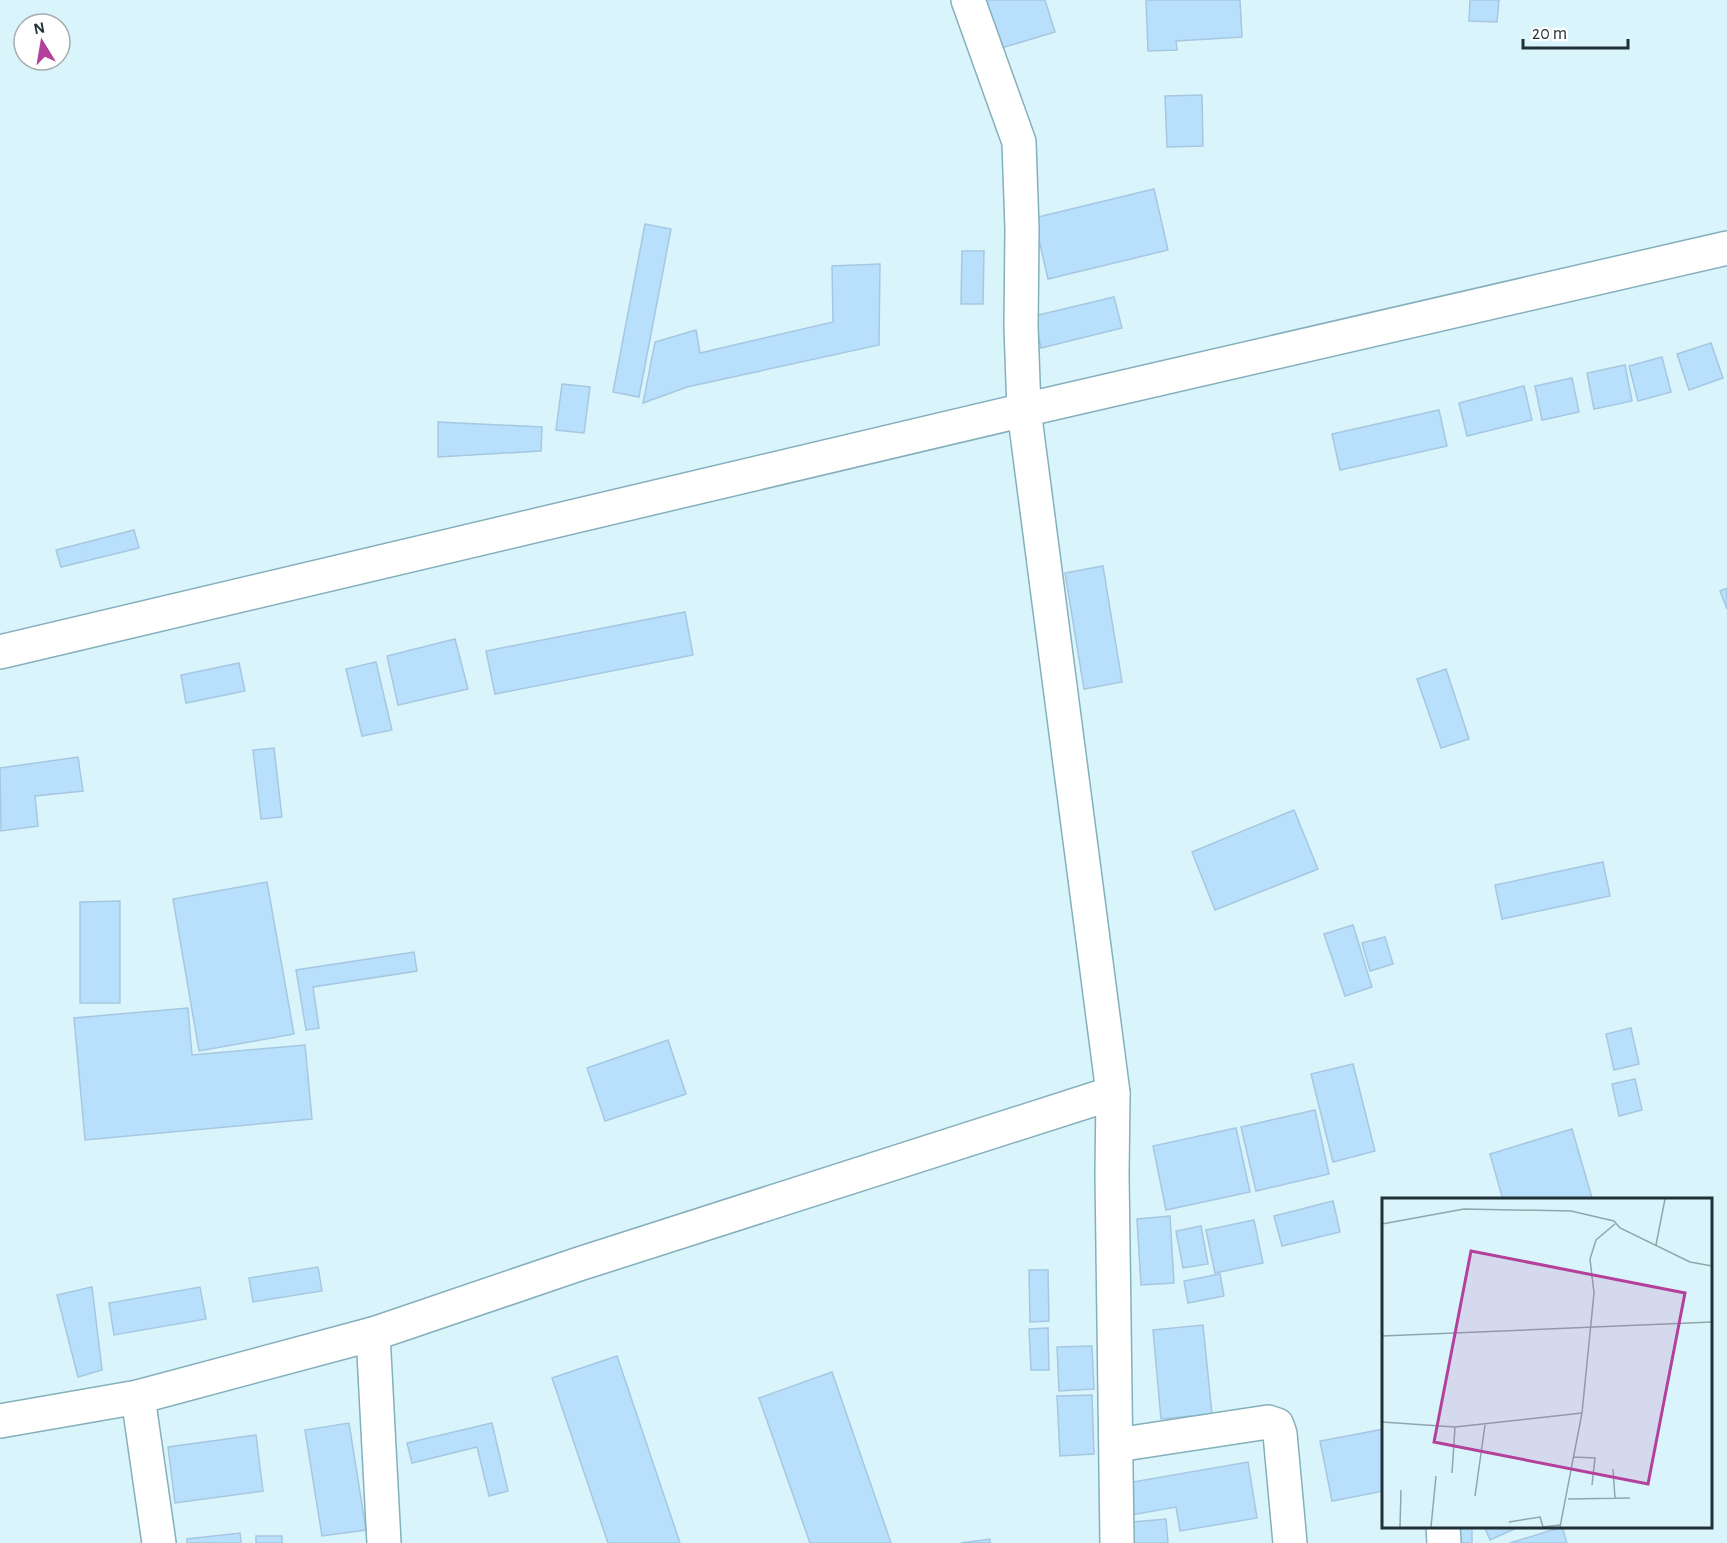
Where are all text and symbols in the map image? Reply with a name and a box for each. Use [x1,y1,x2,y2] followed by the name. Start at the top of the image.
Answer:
[12,12,72,72] north arrow
[1523,12,1628,50] scale bar
[32,19,46,37] text: N
[1532,25,1567,43] text: 20 m
[1382,1198,1712,1528] inset map

